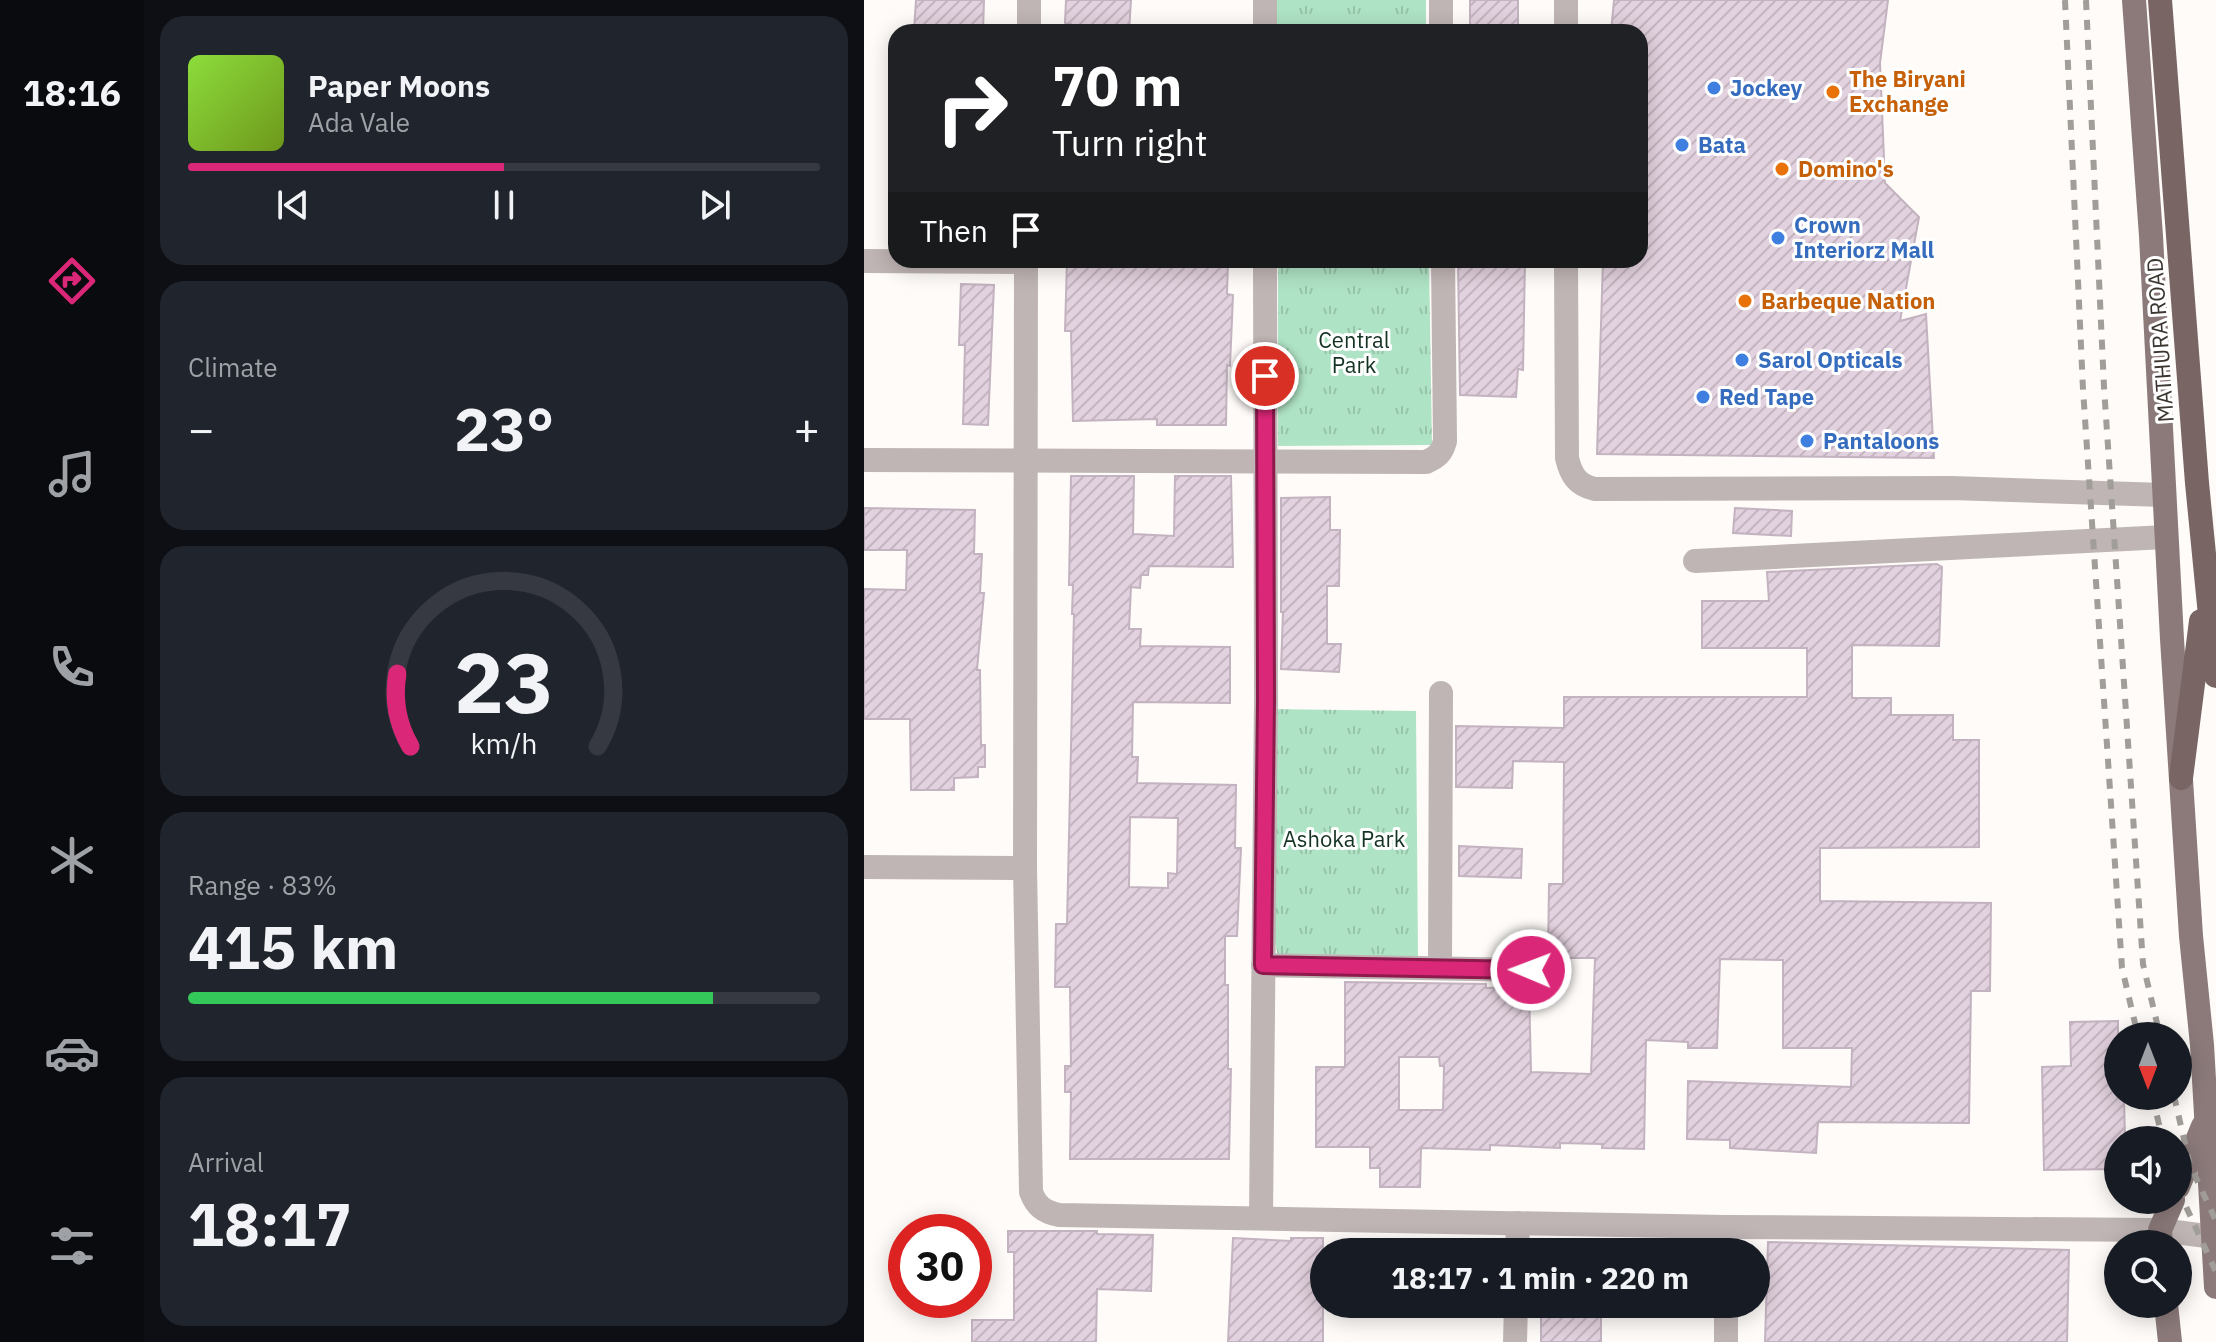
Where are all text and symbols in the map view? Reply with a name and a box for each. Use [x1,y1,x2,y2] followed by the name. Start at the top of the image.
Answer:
[1052,49,1182,121] text: 70 m
[920,56,1024,160] icon: right
[1849,64,1966,118] place label: The Biryani Exchange
[308,66,490,105] text: Paper Moons
[23,69,121,116] text: 18:16
[1730,73,1802,102] place label: Jockey
[1705,79,1723,97] marker: Jockey
[1824,83,1842,101] marker: The Biryani Exchange
[308,105,410,139] text: Ada Vale
[1052,119,1208,166] text: Turn right
[1698,130,1746,159] place label: Bata
[1673,136,1691,154] marker: Bata
[1798,154,1894,183] place label: Domino's
[1773,160,1791,178] marker: Domino's
[271,183,315,227] icon: previous
[482,183,526,227] icon: pause
[693,183,737,227] icon: next
[1004,208,1048,252] icon: arrive
[1794,210,1934,264] place label: Crown Interiorz Mall
[920,211,988,250] text: Then
[1769,229,1787,247] marker: Crown Interiorz Mall
[44,253,100,309] icon: directions
[2139,257,2180,423] street label: MATHURA ROAD
[1761,286,1935,315] place label: Barbeque Nation
[1736,292,1754,310] marker: Barbeque Nation
[1318,325,1390,379] park label: Central Park
[1231,342,1299,410] pin
[1758,345,1903,374] place label: Sarol Opticals
[188,350,278,384] text: Climate
[1733,351,1751,369] marker: Sarol Opticals
[1243,354,1287,398] icon: arrive
[1719,382,1814,411] place label: Red Tape
[1694,388,1712,406] marker: Red Tape
[454,389,554,468] text: 23°
[188,400,214,457] text: −
[794,400,820,457] text: +
[1823,426,1939,455] place label: Pantaloons
[1798,432,1816,450] marker: Pantaloons
[44,446,100,502] icon: music
[454,628,554,736] text: 23
[44,639,100,695] icon: phone
[470,725,538,762] text: km/h
[1283,824,1406,853] park label: Ashoka Park
[44,832,100,888] icon: climate
[188,868,337,902] text: Range · 83%
[188,907,398,986] text: 415 km
[1489,928,1573,1012] position arrow
[2104,1022,2192,1110] north arrow
[2104,1022,2192,1318] map controls
[44,1025,100,1081] icon: car
[2104,1126,2192,1214] button: sound
[188,1145,264,1179] text: Arrival
[188,1184,352,1263] text: 18:17
[888,1214,992,1318] speed limit sign: 30
[44,1218,100,1274] icon: filters
[2104,1230,2192,1318] button: search
[1391,1258,1689,1297] text: 18:17 · 1 min · 220 m

